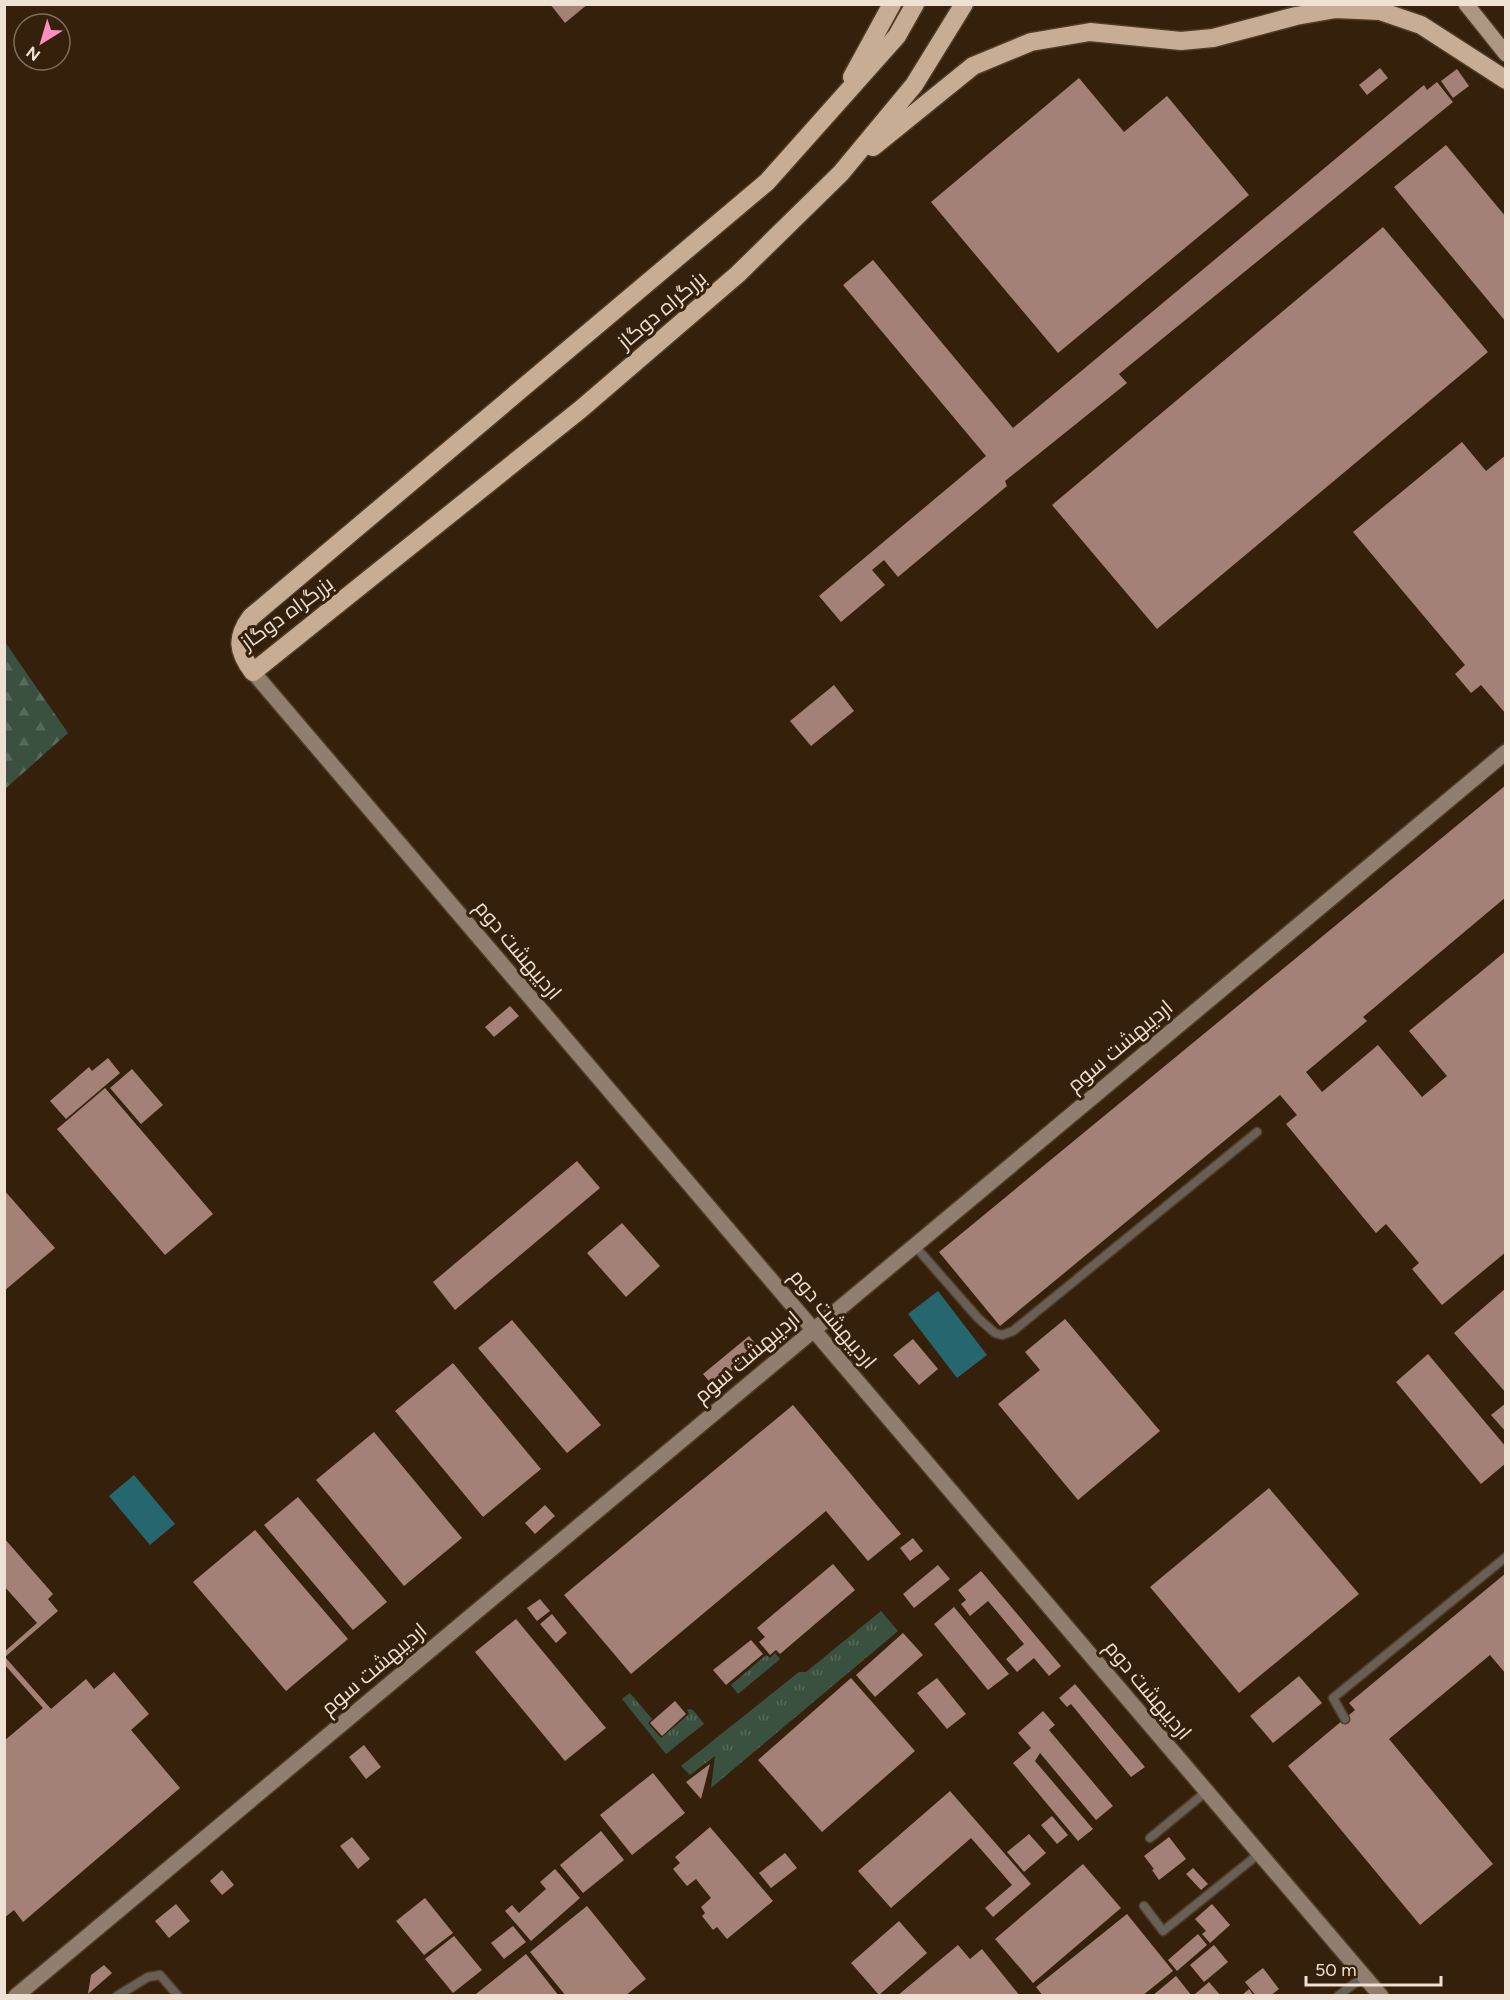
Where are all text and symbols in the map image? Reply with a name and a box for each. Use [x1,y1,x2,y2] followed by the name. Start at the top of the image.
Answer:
[12,12,72,72] north arrow
[23,42,44,65] text: N
[611,265,711,355] street label: بزرگراه دوگاز
[235,571,338,655] street label: بزرگراه دوگاز
[468,895,567,1006] street label: اردیبهشت دوم
[1062,994,1179,1099] street label: اردیبهشت سوم
[783,1264,882,1375] street label: اردیبهشت دوم
[689,1305,806,1410] street label: اردیبهشت سوم
[316,1617,433,1722] street label: اردیبهشت سوم
[1098,1635,1197,1746] street label: اردیبهشت دوم
[1306,1949,1441,1987] scale bar
[1315,1959,1357,1981] text: 50 m

